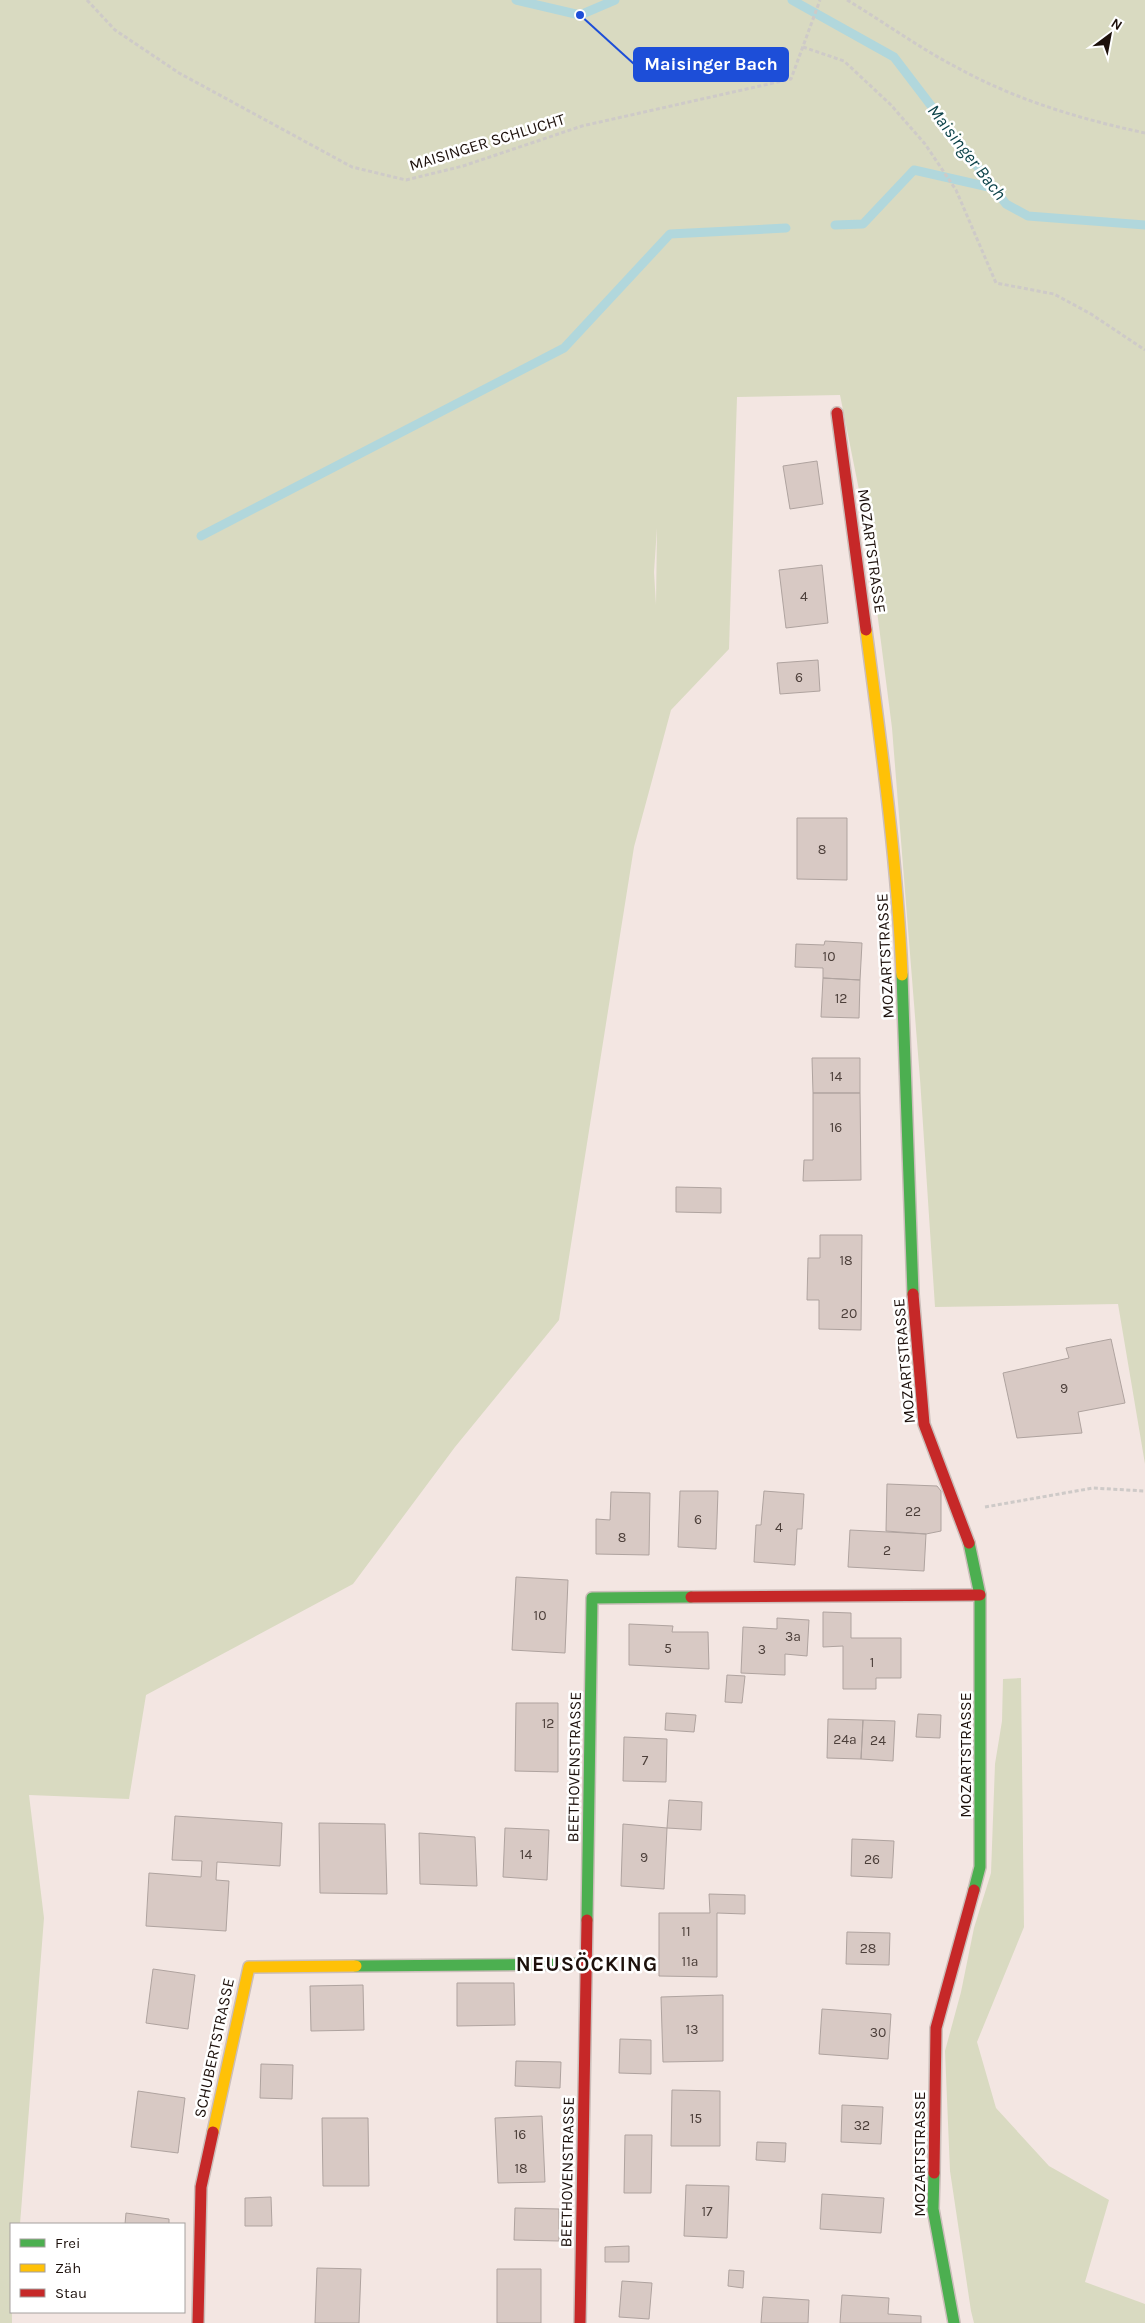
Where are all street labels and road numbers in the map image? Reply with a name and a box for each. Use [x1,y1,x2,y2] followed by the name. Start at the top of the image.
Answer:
[407,109,567,175] street label: MAISINGER SCHLUCHT
[854,488,890,614] street label: MOZARTSTRASSE
[872,893,898,1019] street label: MOZARTSTRASSE
[889,1298,919,1424] street label: MOZARTSTRASSE
[563,1691,585,1843] street label: BEETHOVENSTRASSE
[956,1692,975,1818] street label: MOZARTSTRASSE
[190,1976,238,2120] street label: SCHUBERTSTRASSE
[910,2091,929,2217] street label: MOZARTSTRASSE
[556,2096,578,2248] street label: BEETHOVENSTRASSE

